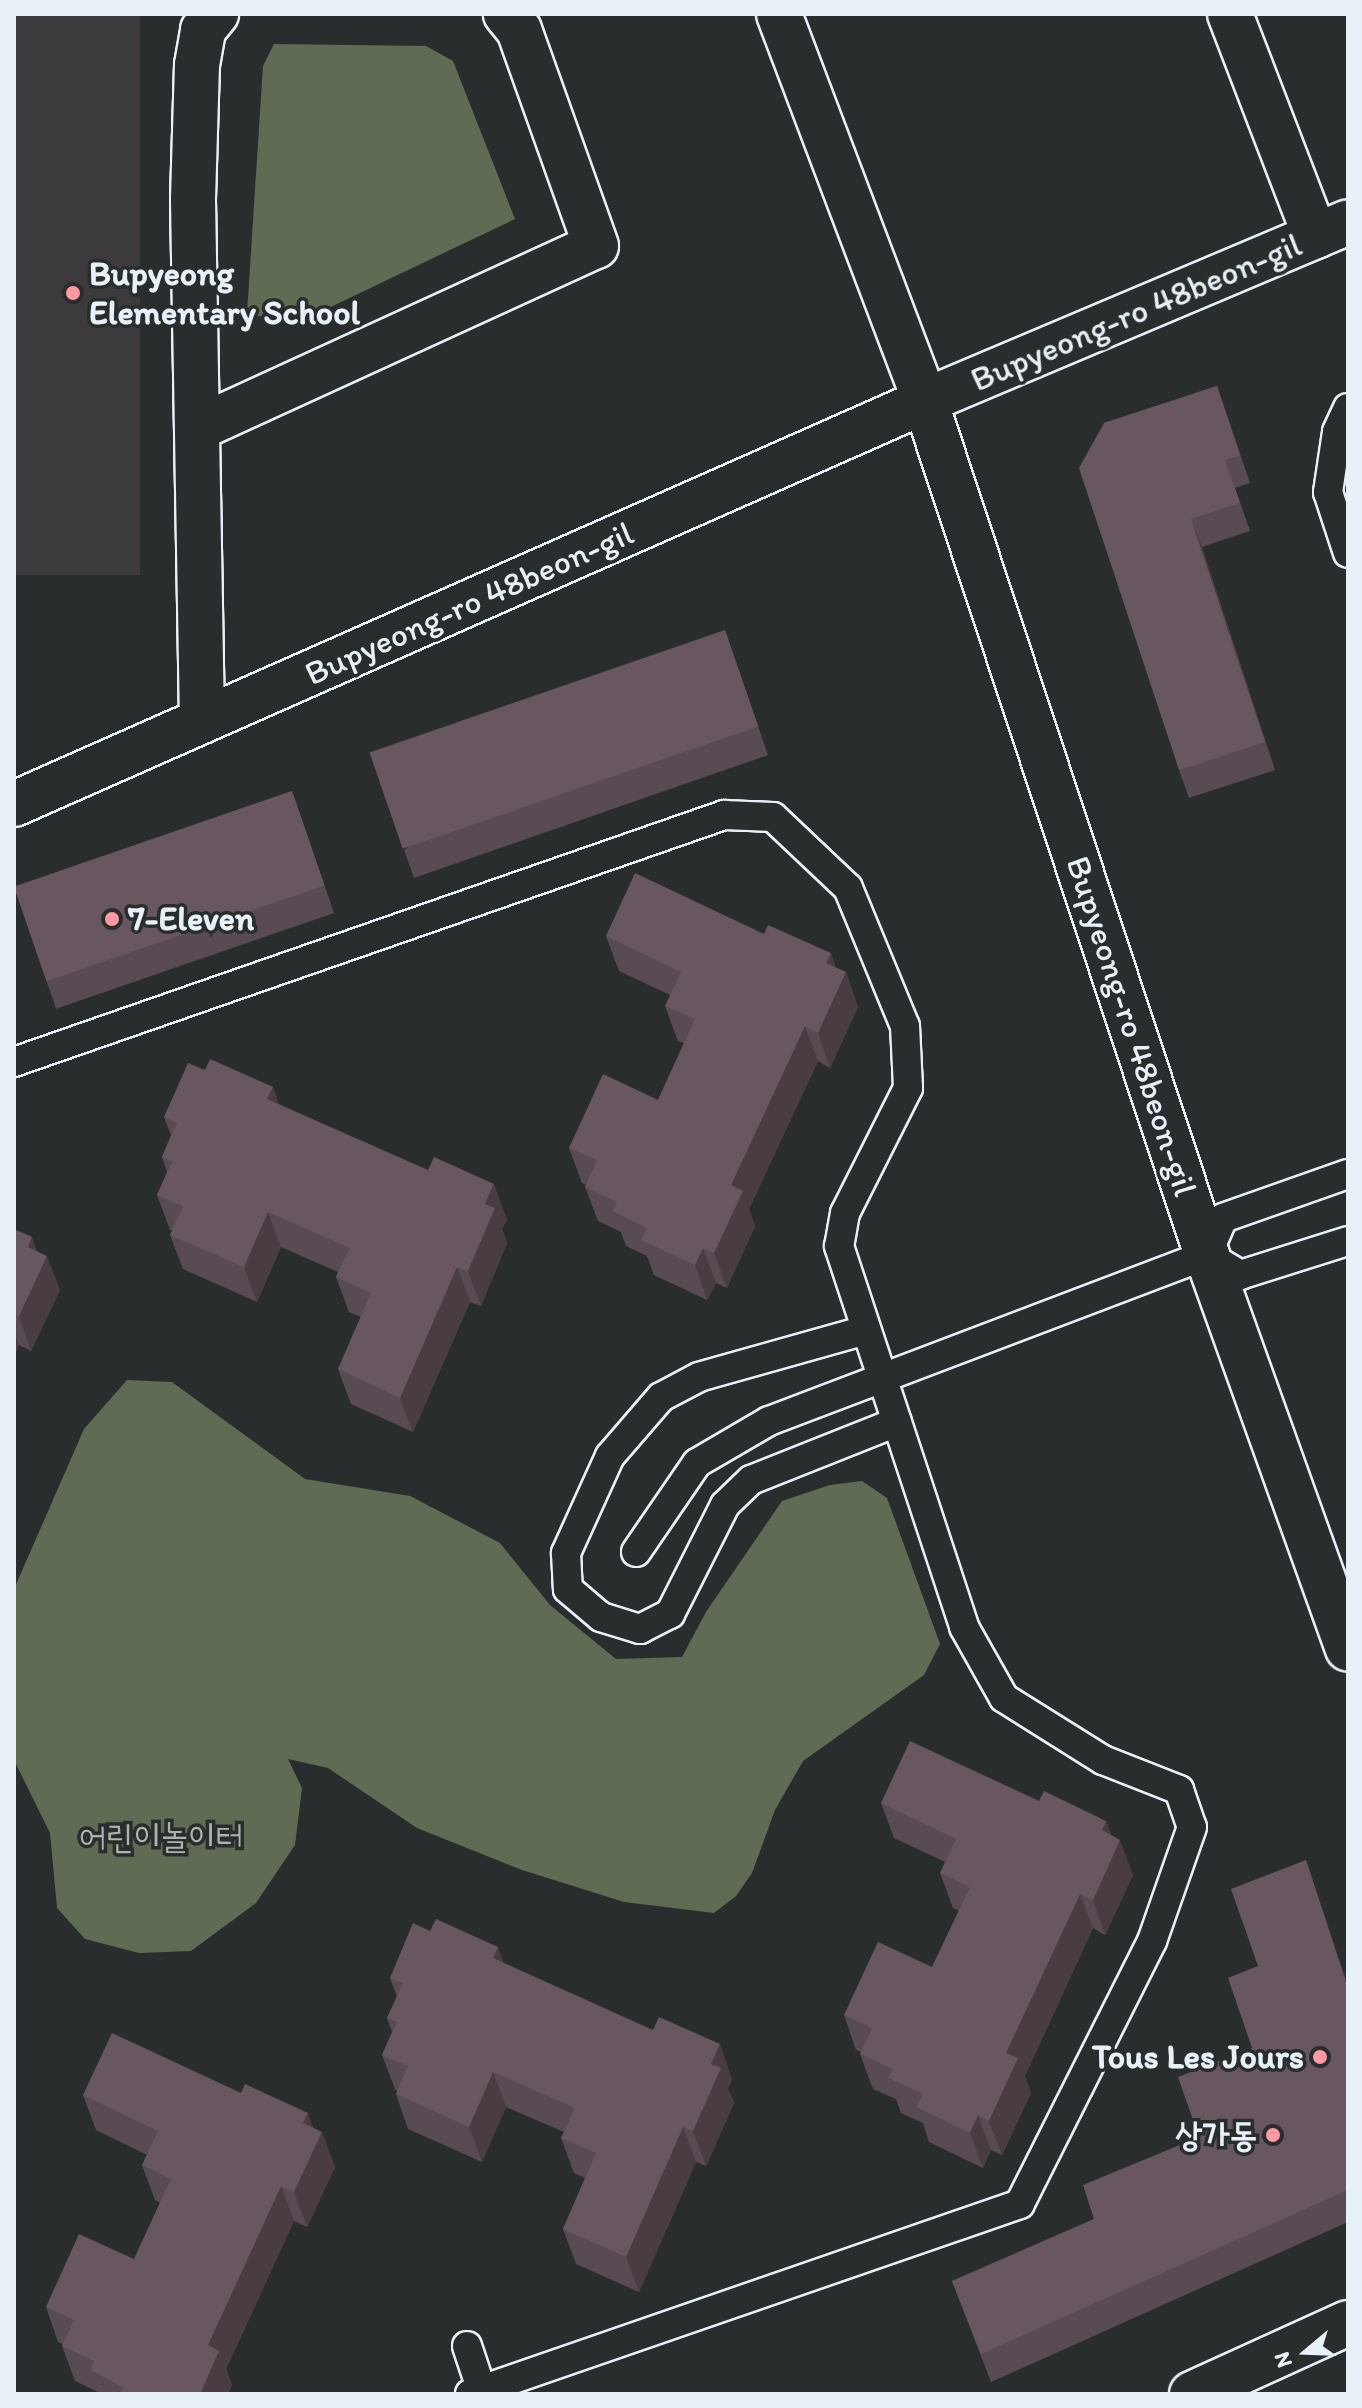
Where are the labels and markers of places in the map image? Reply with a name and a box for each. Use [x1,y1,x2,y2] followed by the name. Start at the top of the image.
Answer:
[89,253,360,332] place label: Bupyeong Elementary School
[64,284,82,302] marker: Bupyeong Elementary School
[128,899,254,939] place label: 7-Eleven
[103,910,121,928] marker: 7-Eleven
[1093,2037,1304,2077] place label: Tous Les Jours
[1311,2048,1329,2066] marker: Tous Les Jours
[1175,2115,1257,2155] place label: 상가동
[1264,2126,1282,2144] marker: 상가동

